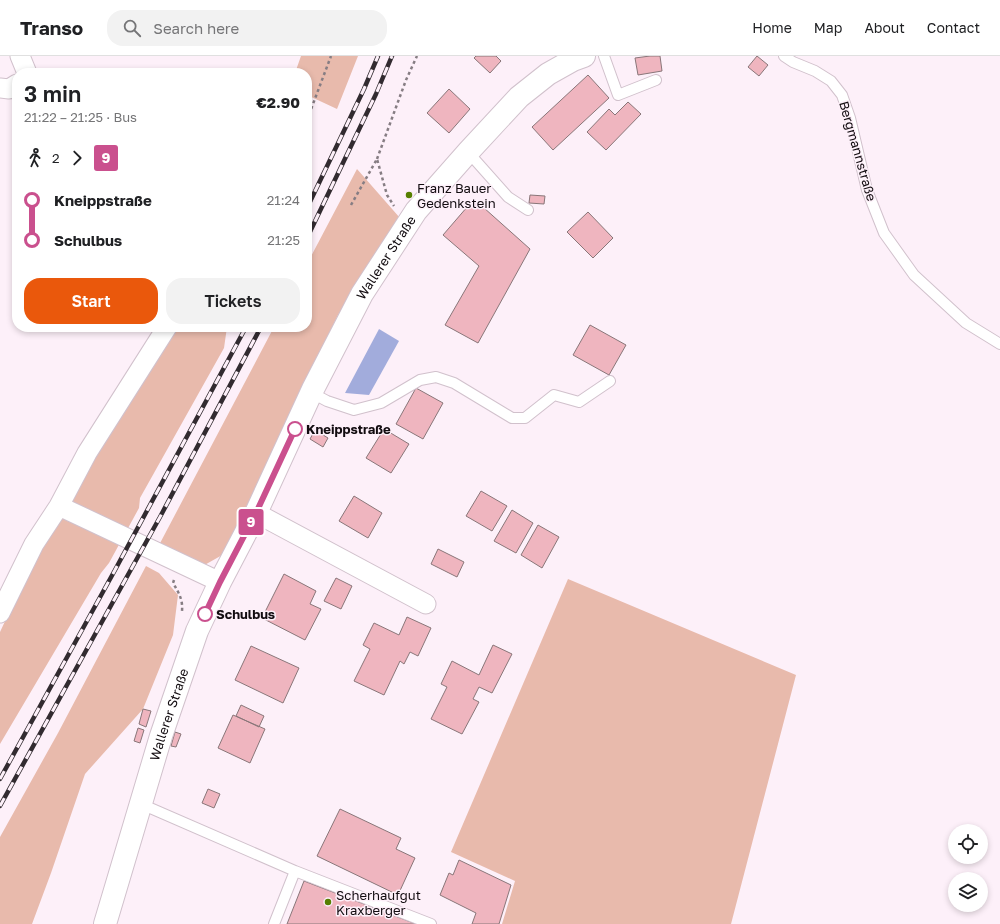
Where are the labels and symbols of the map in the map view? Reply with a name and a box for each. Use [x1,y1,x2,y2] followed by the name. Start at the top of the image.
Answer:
[836,99,880,203] street label: Bergmannstraße
[417,180,496,211] place label: Franz Bauer Gedenkstein
[404,190,414,200] marker: Franz Bauer Gedenkstein
[353,213,419,302] street label: Wallerer Straße
[287,421,303,437] marker: Kneippstraße
[306,421,391,437] place label: Kneippstraße
[238,509,264,535] line badge: 9
[197,606,213,622] marker: Schulbus
[216,606,275,622] place label: Schulbus
[146,666,192,763] street label: Wallerer Straße
[336,887,421,918] place label: Scherhaufgut Kraxberger
[323,897,333,907] marker: Scherhaufgut Kraxberger

